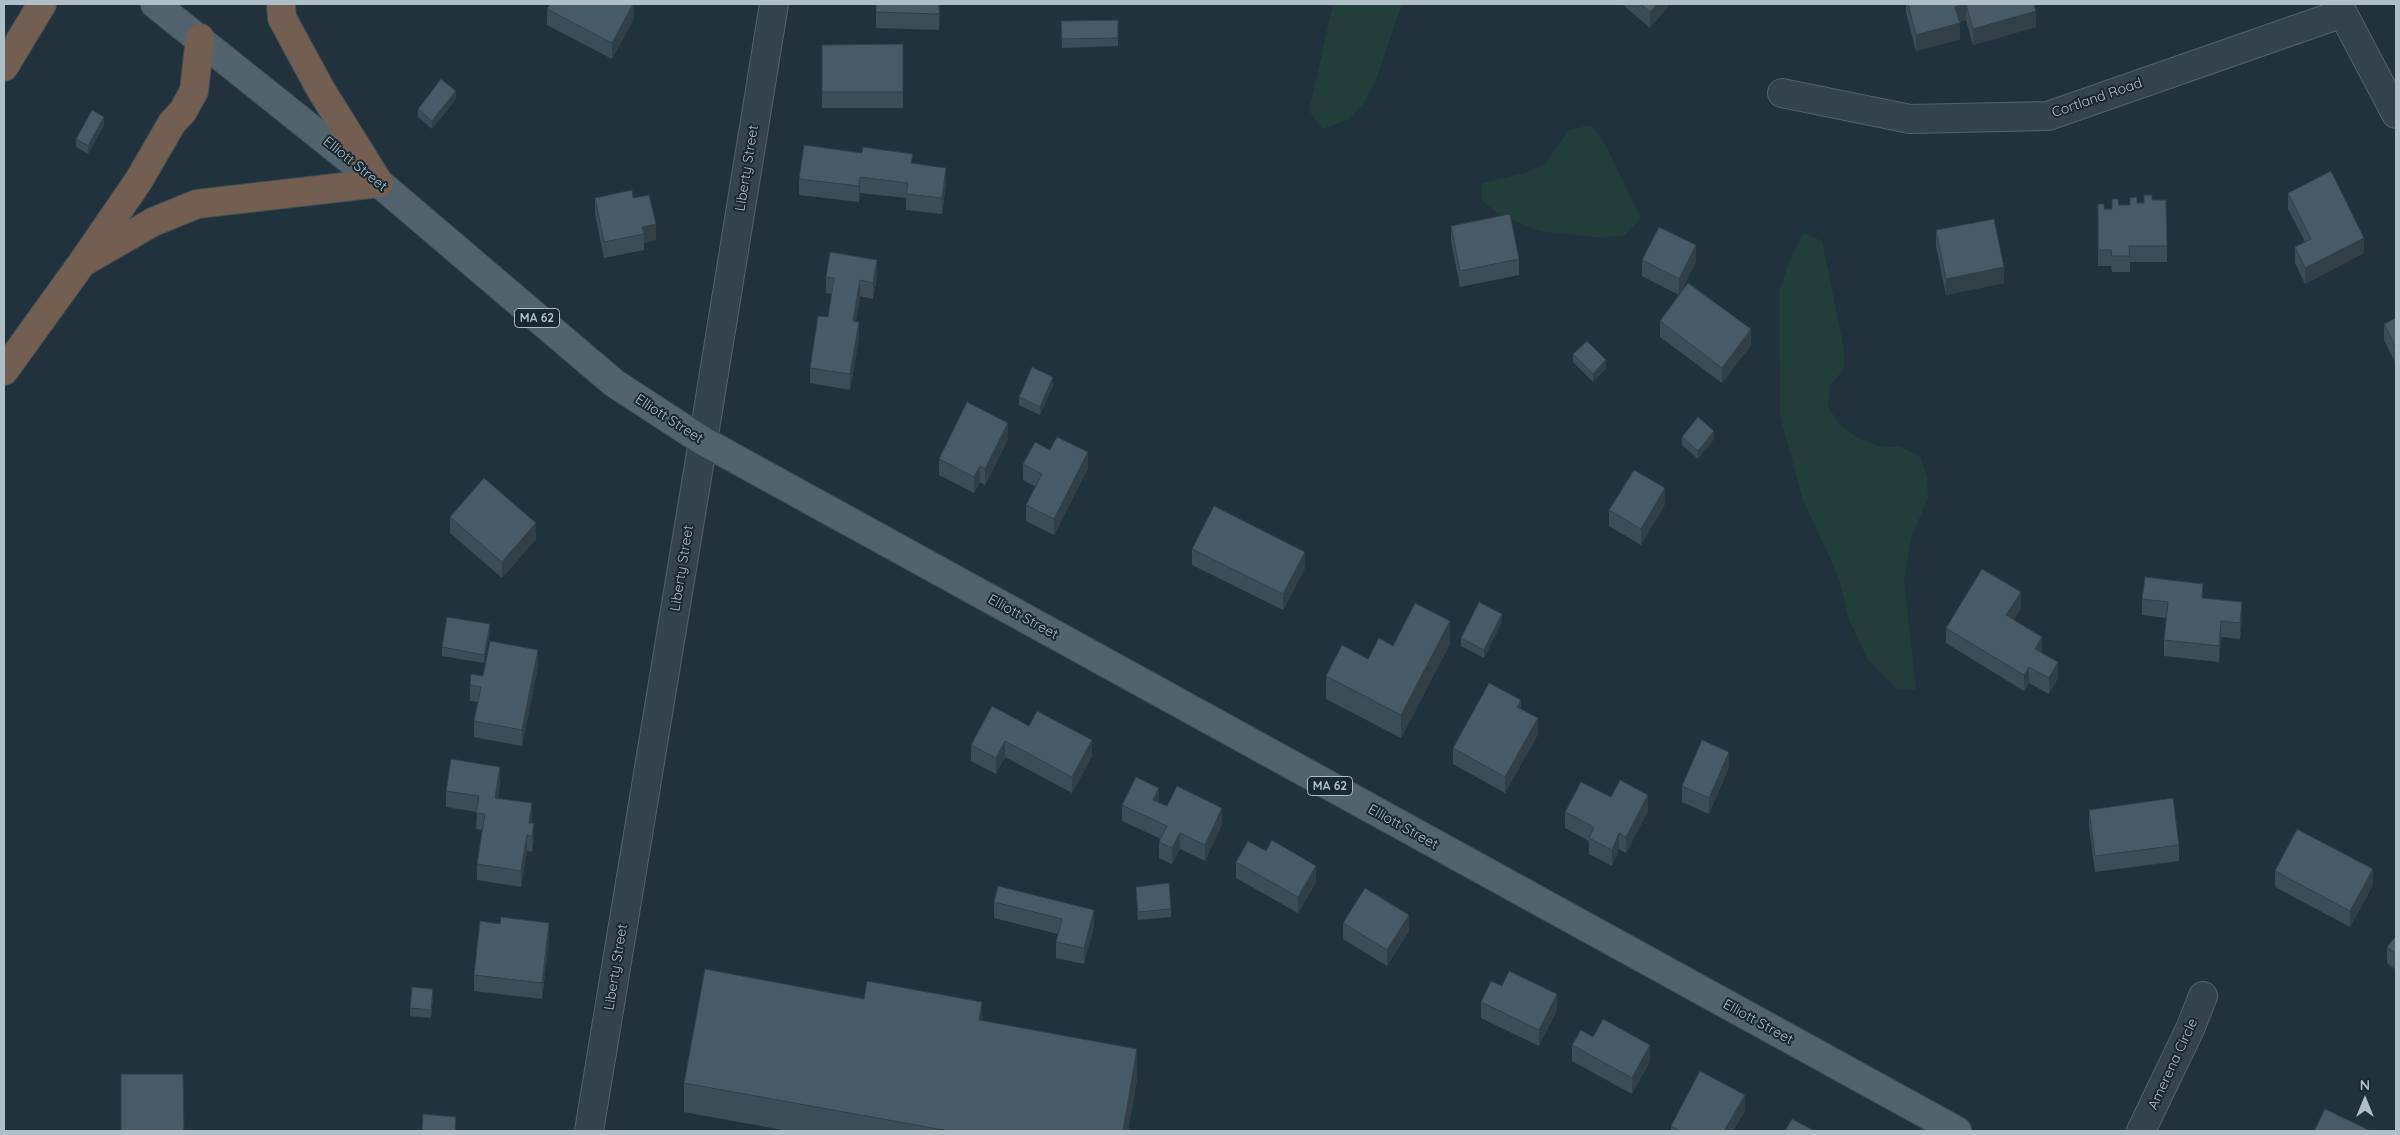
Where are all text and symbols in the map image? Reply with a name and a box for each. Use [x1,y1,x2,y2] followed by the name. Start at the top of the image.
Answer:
[2050,75,2144,121] street label: Cortland Road
[732,124,762,212] street label: Liberty Street
[320,133,390,195] street label: Elliott Street
[514,308,560,328] road number: MA 62
[632,391,706,447] street label: Elliott Street
[667,524,697,612] street label: Liberty Street
[985,591,1061,643] street label: Elliott Street
[1308,776,1352,796] road number: MA 62
[1365,801,1441,853] street label: Elliott Street
[601,923,631,1011] street label: Liberty Street
[1720,996,1796,1048] street label: Elliott Street
[2145,1016,2201,1112] street label: Amerena Circle
[2340,1075,2390,1125] north arrow
[2360,1076,2370,1094] text: N

